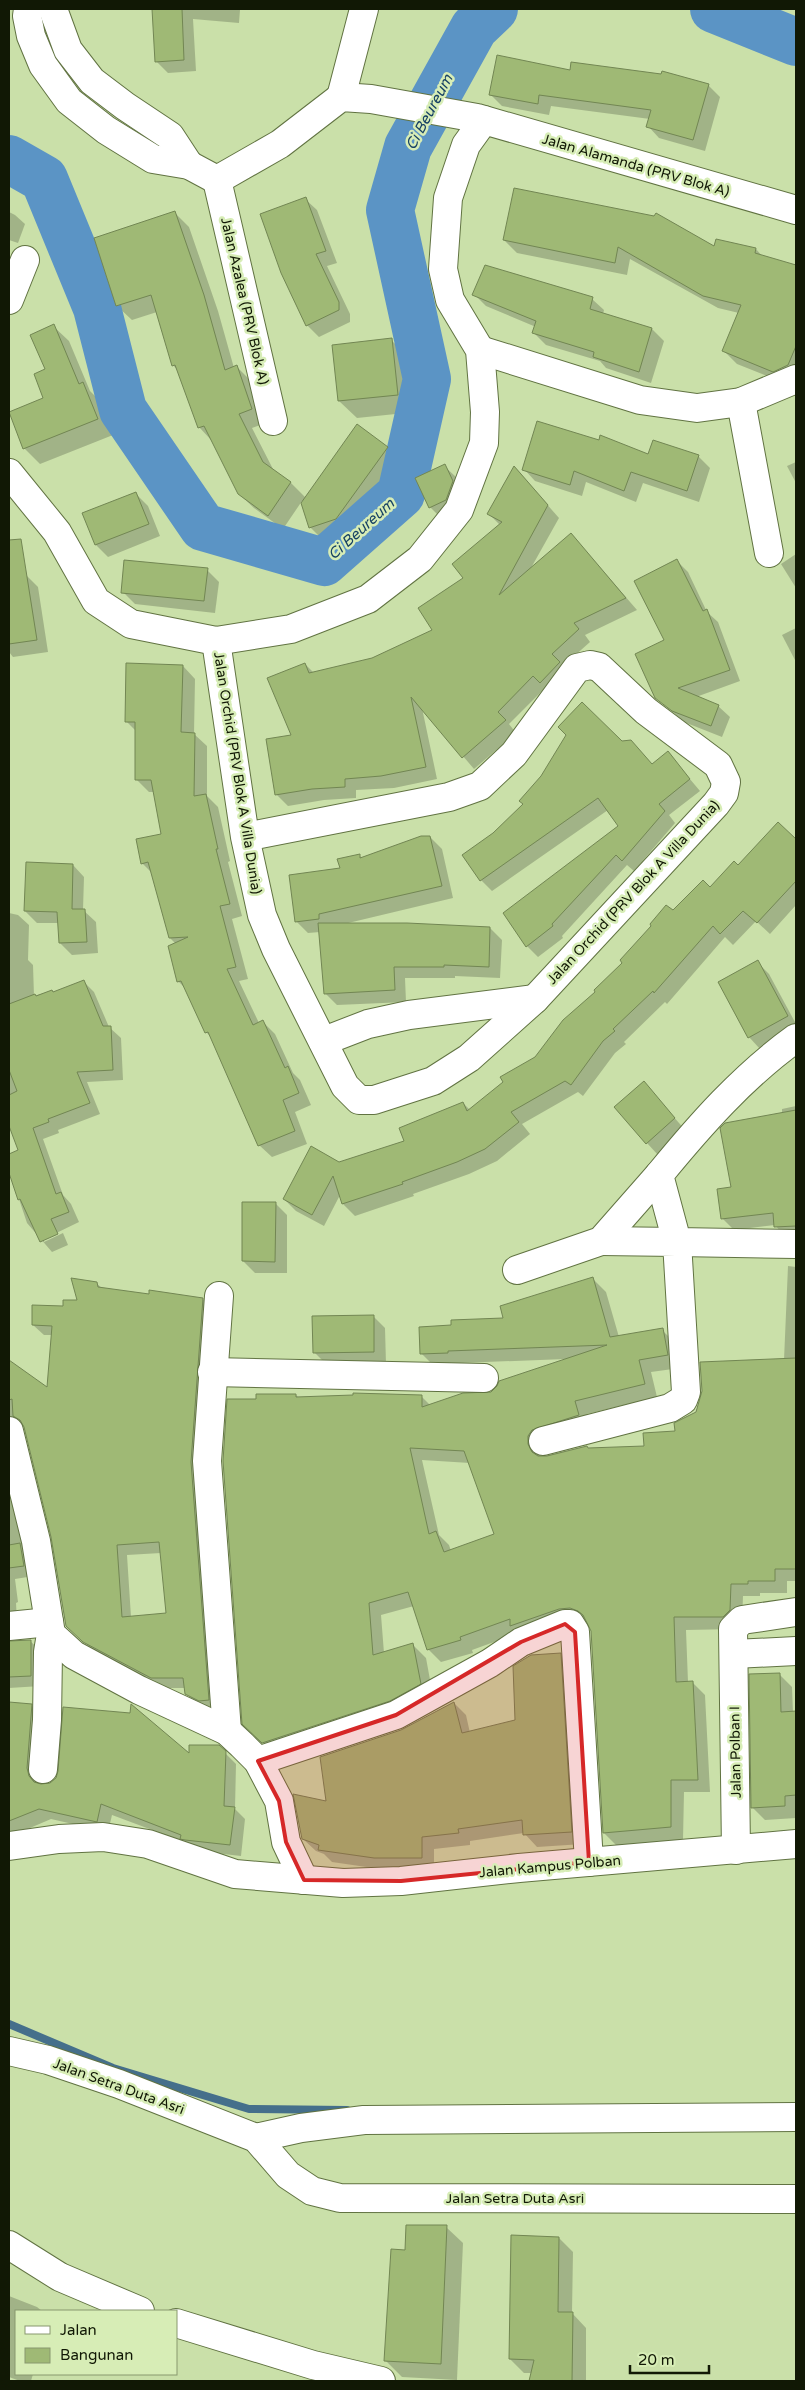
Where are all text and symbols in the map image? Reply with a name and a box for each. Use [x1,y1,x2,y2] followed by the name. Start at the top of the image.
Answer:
[402,70,457,153] water label: Ci Beureum
[540,131,731,200] street label: Jalan Alamanda (PRV Blok A)
[217,216,272,386] street label: Jalan Azalea (PRV Blok A)
[324,494,399,563] water label: Ci Beureum
[210,651,265,895] street label: Jalan Orchid (PRV Blok A Villa Dunia)
[544,797,723,988] street label: Jalan Orchid (PRV Blok A Villa Dunia)
[726,1706,745,1798] street label: Jalan Polban I
[478,1852,622,1881] street label: Jalan Kampus Polban
[51,2055,187,2118] street label: Jalan Setra Duta Asri
[446,2190,584,2207] street label: Jalan Setra Duta Asri
[15,2310,178,2375] legend
[60,2321,97,2339] text: Jalan
[630,2342,709,2374] scale bar
[60,2346,133,2364] text: Bangunan
[638,2351,675,2369] text: 20 m

